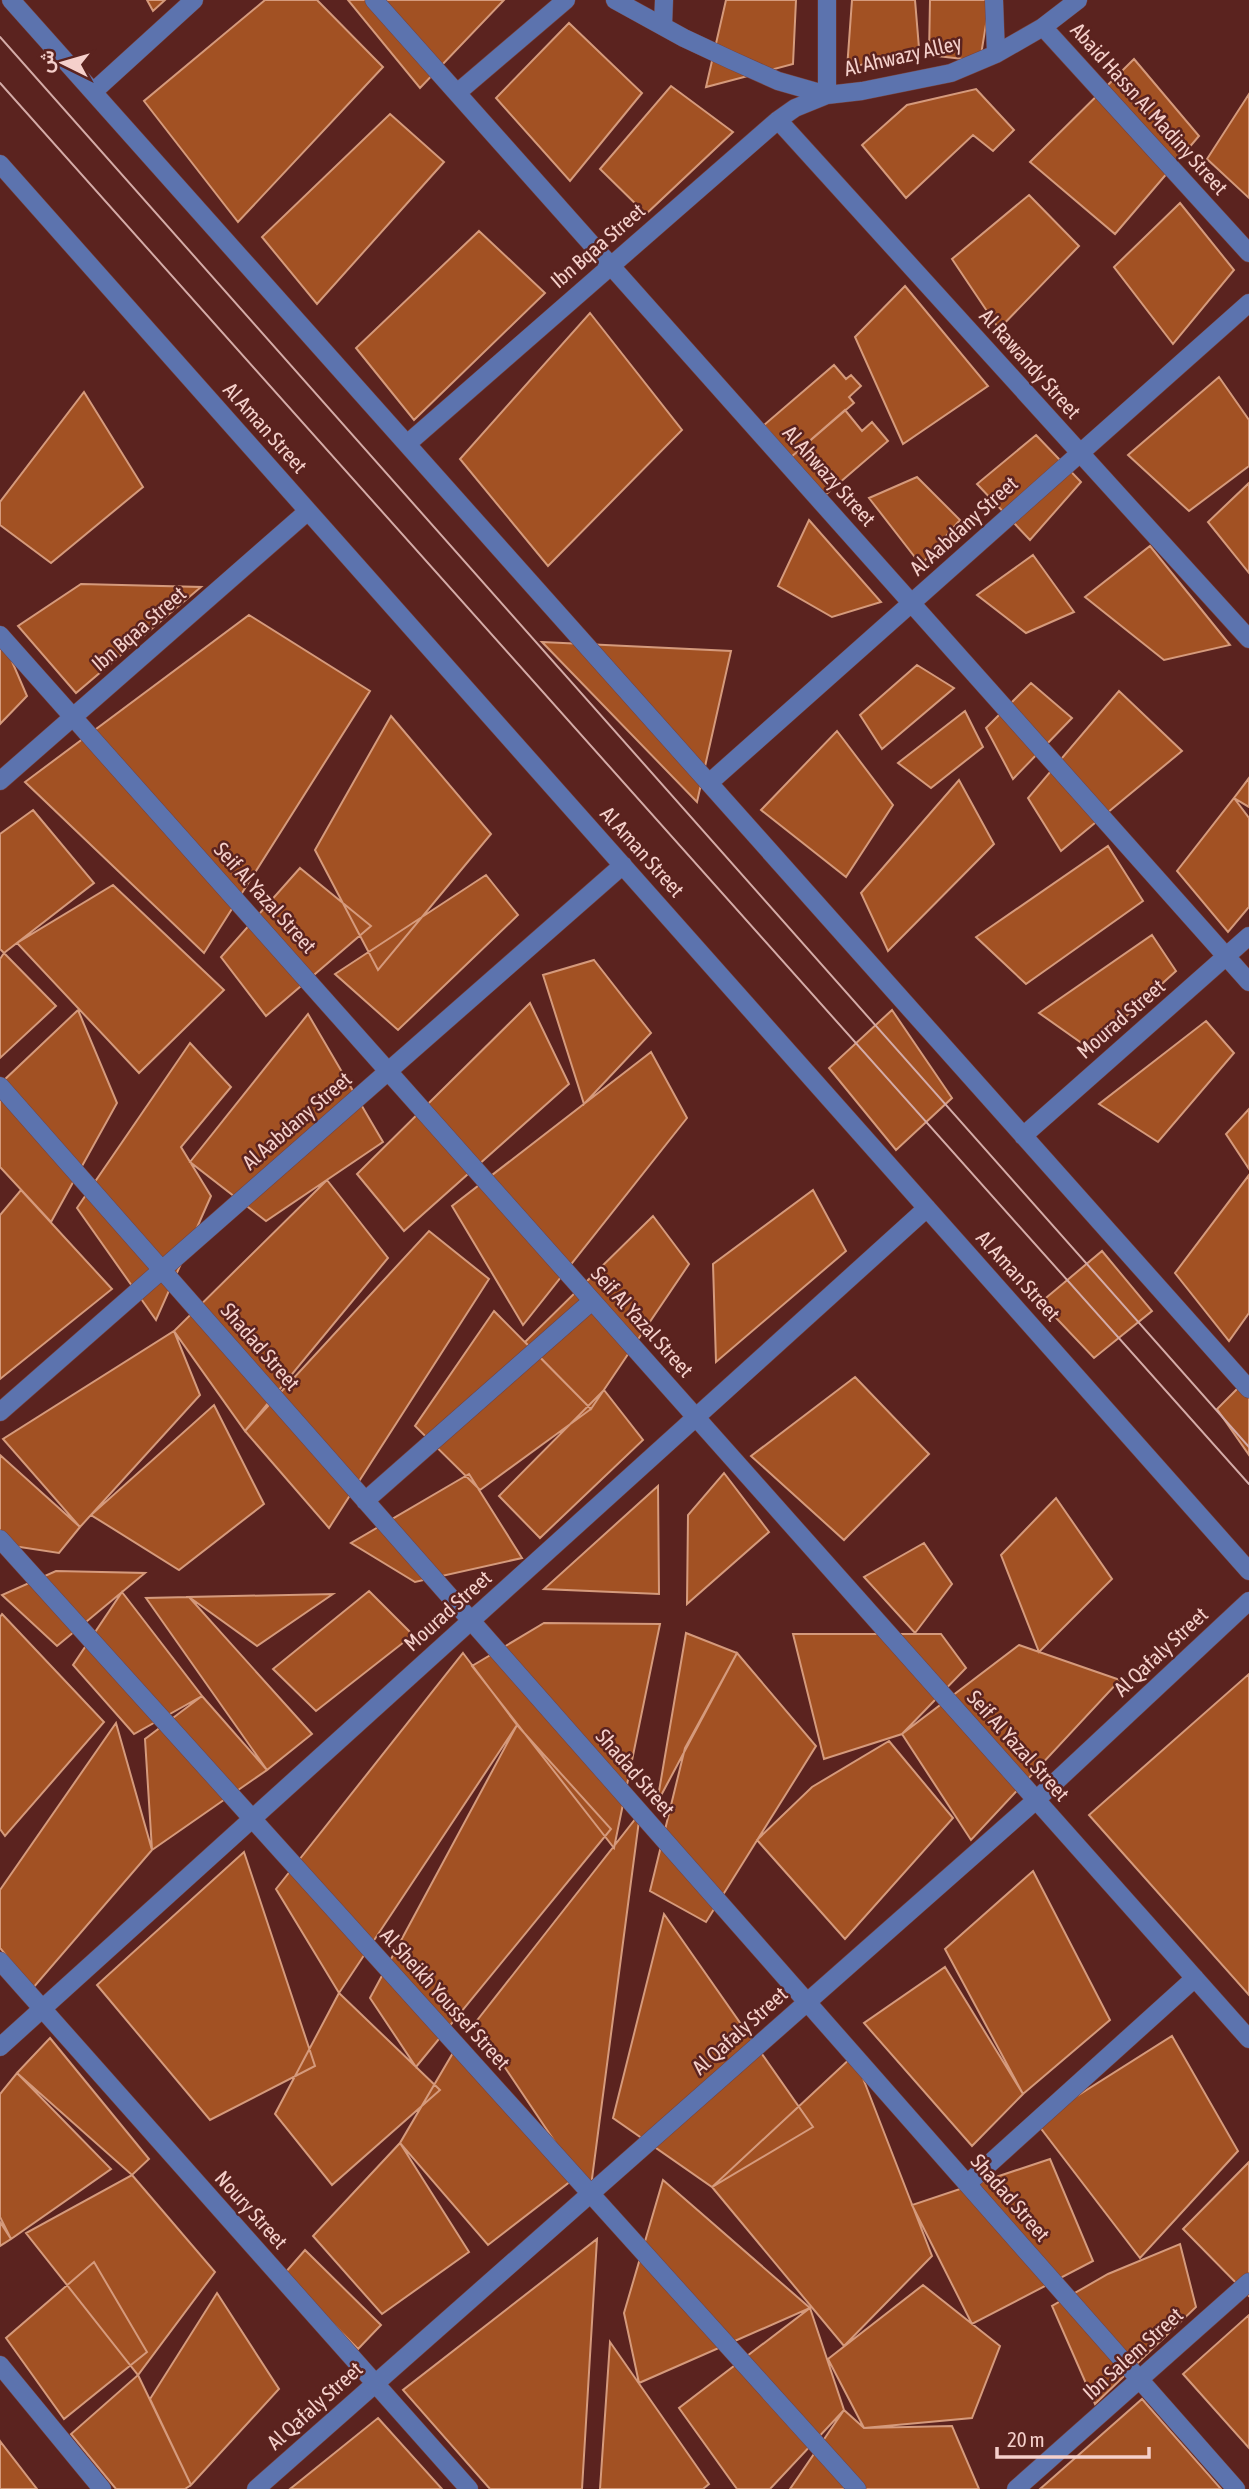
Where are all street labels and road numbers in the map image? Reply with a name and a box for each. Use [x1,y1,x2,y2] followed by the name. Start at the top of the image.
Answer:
[1066,18,1233,199] street label: Abaid Hassn Al Madiny Street
[842,30,964,80] street label: Al Ahwazy Alley
[545,198,649,293] street label: Ibn Bqaa Street
[975,304,1086,423] street label: Al Rawandy Street
[219,377,312,477] street label: Al Aman Street
[779,420,881,530] street label: Al Ahwazy Street
[905,471,1022,580] street label: Al Aabdany Street
[86,581,190,676] street label: Ibn Bqaa Street
[596,801,689,901] street label: Al Aman Street
[210,837,322,957] street label: Seif Al Yazal Street
[1072,974,1169,1063] street label: Mourad Street
[237,1066,356,1174] street label: Al Aabdany Street
[972,1225,1065,1325] street label: Al Aman Street
[587,1261,699,1381] street label: Seif Al Yazal Street
[216,1298,305,1395] street label: Shadad Street
[399,1565,496,1655] street label: Mourad Street
[1109,1602,1212,1701] street label: Al Qafaly Street
[963,1685,1075,1805] street label: Seif Al Yazal Street
[591,1724,680,1821] street label: Shadad Street
[376,1923,515,2074] street label: Al Sheikh Youssef Street
[687,1981,792,2079] street label: Al Qafaly Street
[966,2149,1055,2246] street label: Shadad Street
[211,2166,293,2253] street label: Noury Street
[1078,2302,1187,2404] street label: Ibn Salem Street
[262,2356,367,2454] street label: Al Qafaly Street

